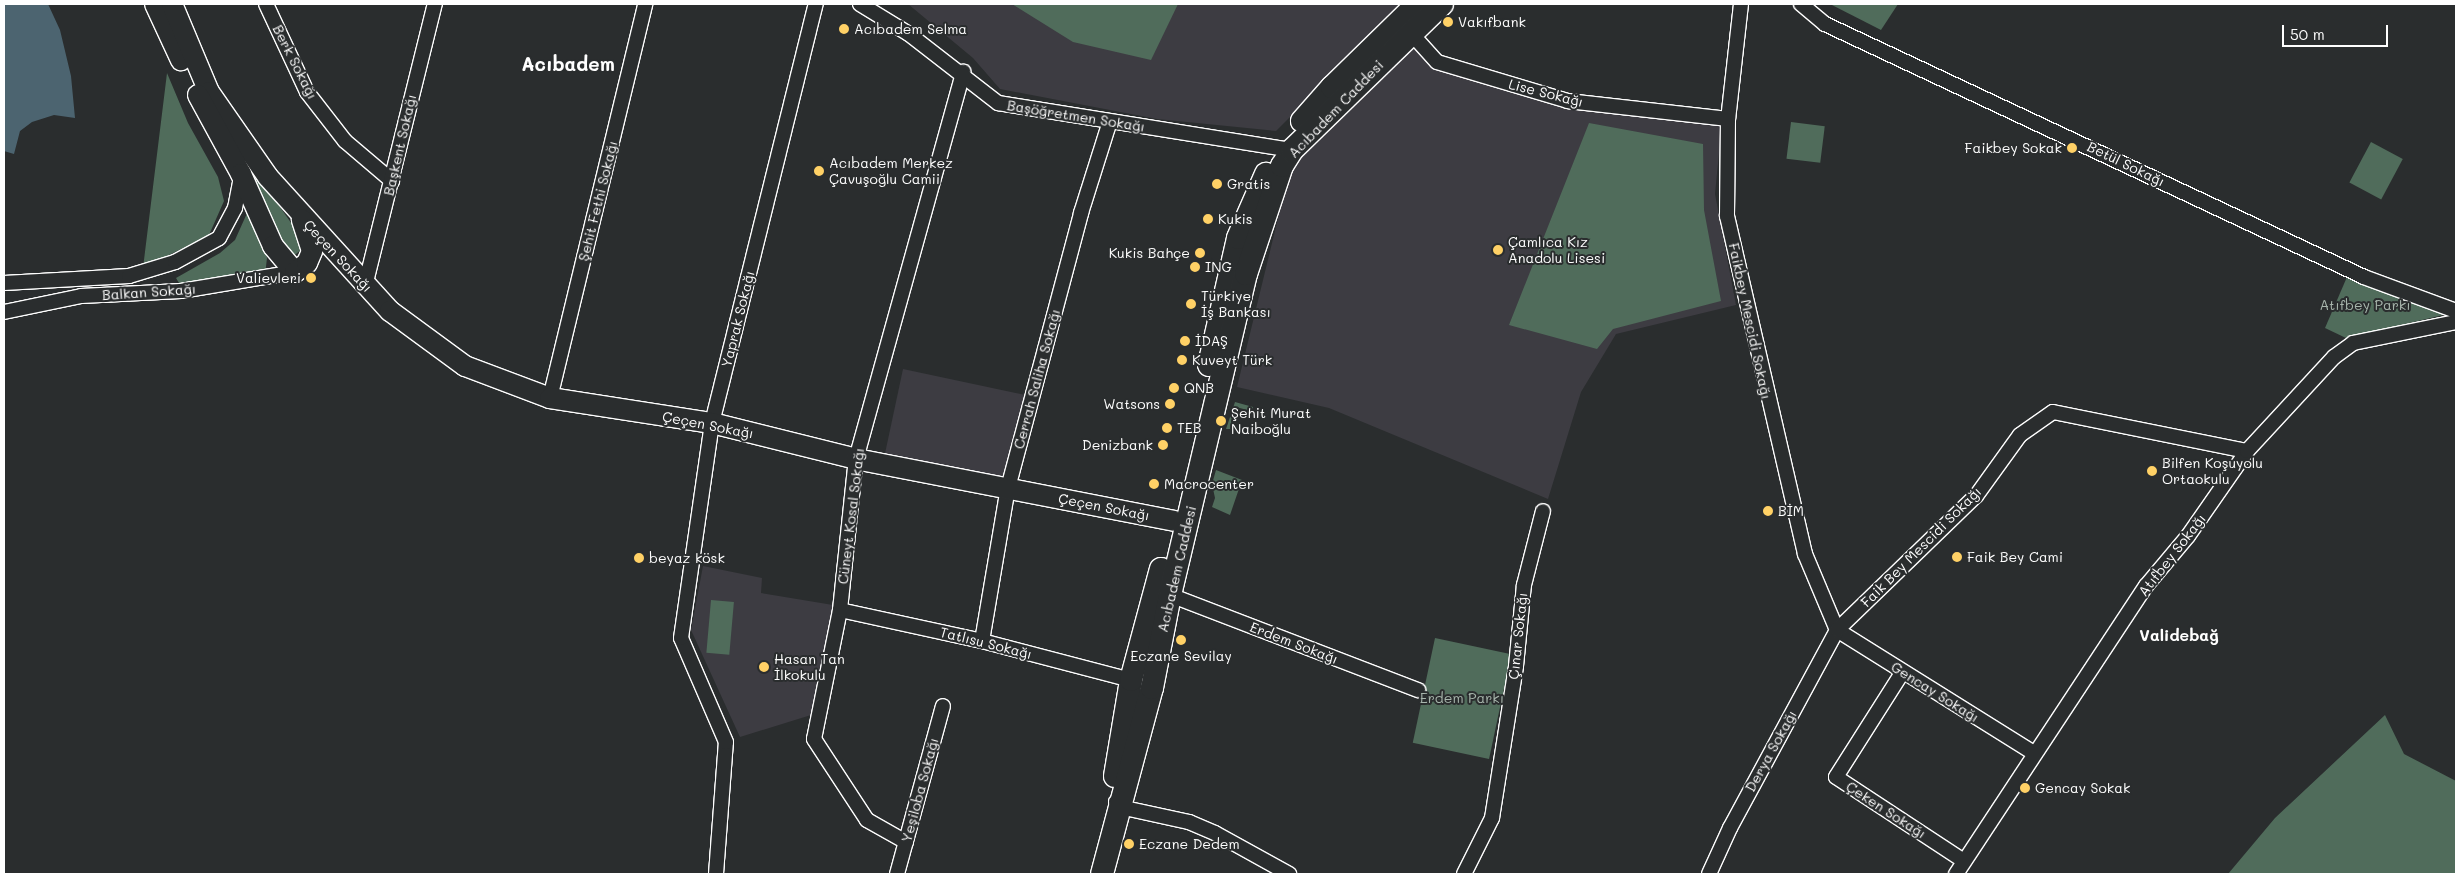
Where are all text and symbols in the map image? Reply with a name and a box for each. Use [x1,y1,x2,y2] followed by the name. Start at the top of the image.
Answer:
[1458,14,1526,30] place label: Vakıfbank
[2285,15,2391,47] scale bar
[1442,16,1454,28] marker: Vakıfbank
[854,21,967,37] place label: Acıbadem Selma
[269,22,321,102] street label: Berk Sokağı
[838,23,850,35] marker: Acıbadem Selma
[2290,24,2325,44] text: 50 m
[521,53,615,75] district label: Acıbadem
[1285,57,1387,161] street label: Acıbadem Caddesi
[1507,76,1585,110] street label: Lise Sokağı
[380,93,420,197] street label: Başkent Sokağı
[1006,97,1146,135] street label: Başöğretmen Sokağı
[2085,138,2167,190] street label: Betül Sokağı
[575,139,621,263] street label: Şehit Fethi Sokağı
[1965,140,2062,156] place label: Faikbey Sokak
[2066,142,2078,154] marker: Faikbey Sokak
[829,155,953,188] place label: Acıbadem Merkez Çavuşoğlu Camii
[813,165,825,177] marker: Acıbadem Merkez Çavuşoğlu Camii
[1227,176,1270,192] place label: Gratis
[1211,178,1223,190] marker: Gratis
[1218,211,1253,227] place label: Kukis
[1202,213,1214,225] marker: Kukis
[300,216,376,296] street label: Çeçen Sokağı
[1508,234,1605,266] place label: Çamlıca Kız Anadolu Lisesi
[1725,241,1775,401] street label: Faikbey Mescidi Sokağı
[1492,244,1504,256] marker: Çamlıca Kız Anadolu Lisesi
[1109,245,1190,261] place label: Kukis Bahçe
[1194,247,1206,259] marker: Kukis Bahçe
[1205,259,1232,275] place label: ING
[1189,261,1201,273] marker: ING
[718,269,758,369] street label: Yaprak Sokağı
[236,270,301,286] place label: Valievleri
[305,272,317,284] marker: Valievleri
[101,280,197,304] street label: Balkan Sokağı
[1201,288,1271,321] place label: Türkiye İş Bankası
[2319,297,2411,313] park label: Atıfbey Parkı
[1185,298,1197,310] marker: Türkiye İş Bankası
[1010,307,1064,451] street label: Cerrah Saliha Sokağı
[1195,333,1228,349] place label: İDAŞ
[1179,335,1191,347] marker: İDAŞ
[1192,352,1272,368] place label: Kuveyt Türk
[1176,354,1188,366] marker: Kuveyt Türk
[1184,380,1214,396] place label: QNB
[1168,382,1180,394] marker: QNB
[1103,396,1160,412] place label: Watsons
[1164,398,1176,410] marker: Watsons
[1231,405,1311,438] place label: Şehit Murat Naiboğlu
[661,408,755,442] street label: Çeçen Sokağı
[1215,415,1227,427] marker: Şehit Murat Naiboğlu
[1177,420,1202,436] place label: TEB
[1161,422,1173,434] marker: TEB
[1082,437,1153,453] place label: Denizbank
[1157,439,1169,451] marker: Denizbank
[834,447,868,585] street label: Cüneyt Kosal Sokağı
[2162,455,2263,488] place label: Bilfen Koşuyolu Ortaokulu
[2146,465,2158,477] marker: Bilfen Koşuyolu Ortaokulu
[1164,476,1254,492] place label: Macrocenter
[1148,478,1160,490] marker: Macrocenter
[1857,483,1985,611] street label: Faik Bey Mescidi Sokağı
[1057,490,1151,524] street label: Çeçen Sokağı
[1778,503,1804,519] place label: BİM
[1154,504,1200,634] street label: Acıbadem Caddesi
[1762,505,1774,517] marker: BİM
[2135,510,2209,600] street label: Atıfbey Sokağı
[1967,549,2063,565] place label: Faik Bey Cami
[649,550,725,566] place label: beyaz kösk
[1951,551,1963,563] marker: Faik Bey Cami
[633,552,645,564] marker: beyaz kösk
[1505,592,1531,680] street label: Çınar Sokağı
[1248,618,1340,668] street label: Erdem Sokağı
[938,623,1034,663] street label: Tatlısu Sokağı
[2139,625,2219,645] district label: Validebağ
[1175,634,1187,646] marker: Eczane Sevilay
[1130,648,1232,664] place label: Eczane Sevilay
[774,651,845,684] place label: Hasan Tan İlkokulu
[1888,658,1982,726] street label: Gencay Sokağı
[758,661,770,673] marker: Hasan Tan İlkokulu
[1420,690,1504,706] park label: Erdem Parkı
[1742,707,1800,795] street label: Derya Sokağı
[898,736,942,844] street label: Yeşiloba Sokağı
[1843,778,1929,842] street label: Çeken Sokağı
[2035,780,2130,796] place label: Gencay Sokak
[2019,782,2031,794] marker: Gencay Sokak
[1139,836,1240,852] place label: Eczane Dedem
[1123,838,1135,850] marker: Eczane Dedem

